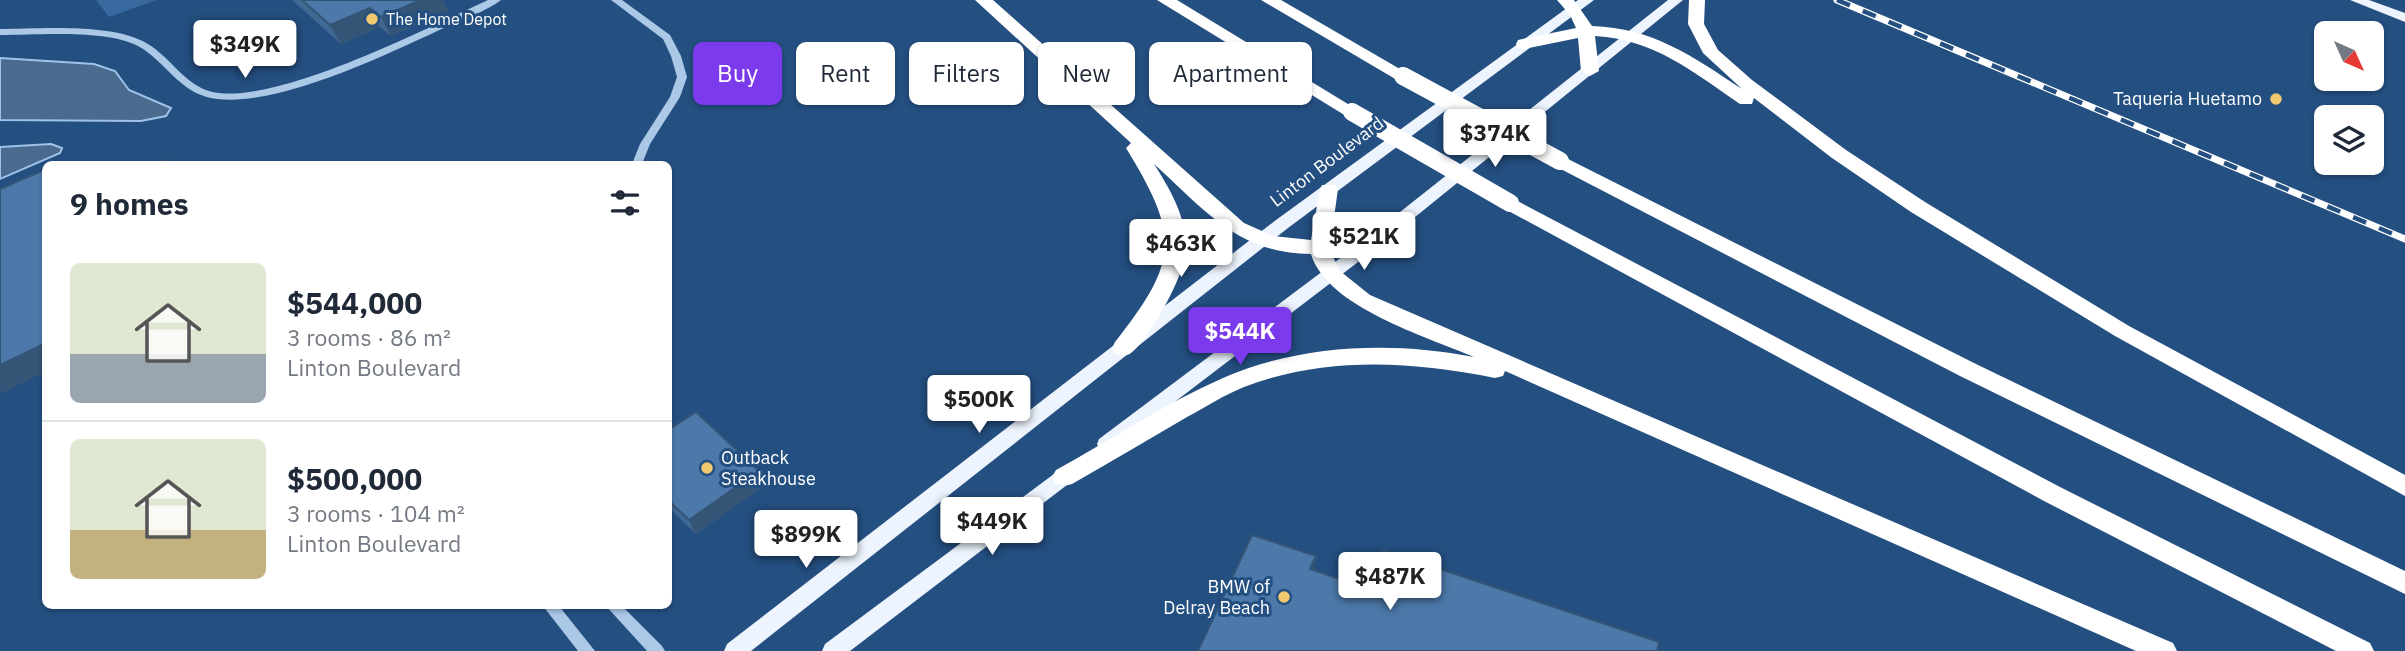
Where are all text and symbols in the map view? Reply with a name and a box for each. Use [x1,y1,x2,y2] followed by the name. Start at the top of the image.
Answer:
[386,9,507,29] place label: The Home Depot
[364,11,380,27] marker: The Home Depot
[196,20,294,80] pin: $349K
[2314,21,2384,91] north arrow
[2314,21,2384,175] map controls
[209,28,281,58] text: $349K
[693,42,782,105] chip: Buy
[796,42,895,105] chip: Rent
[909,42,1024,105] chip: Filters
[1038,42,1135,105] chip: New
[1149,42,1312,105] chip: Apartment
[2113,87,2262,110] place label: Taqueria Huetamo
[2268,91,2284,107] marker: Taqueria Huetamo
[2314,105,2384,175] button: layers
[1446,110,1544,169] pin: $374K
[1265,111,1388,212] street label: Linton Boulevard
[1459,117,1531,147] text: $374K
[70,184,189,223] text: 9 homes
[606,184,644,222] icon: filters
[1315,212,1413,272] pin: $521K
[1132,219,1230,279] pin: $463K
[1328,220,1400,250] text: $521K
[1145,227,1217,257] text: $463K
[287,283,422,322] text: $544,000
[126,291,210,375] icon: home
[1191,308,1289,367] pin: $544K
[1204,315,1276,345] text: $544K
[287,322,451,352] text: 3 rooms · 86 m²
[287,352,461,382] text: Linton Boulevard
[930,376,1028,435] pin: $500K
[943,383,1015,413] text: $500K
[721,446,816,490] place label: Outback Steakhouse
[287,459,422,498] text: $500,000
[699,460,715,476] marker: Outback Steakhouse
[126,467,210,551] icon: home
[287,498,465,528] text: 3 rooms · 104 m²
[943,498,1041,557] pin: $449K
[956,505,1028,535] text: $449K
[757,510,855,570] pin: $899K
[770,518,842,548] text: $899K
[287,528,461,558] text: Linton Boulevard
[1341,552,1439,612] pin: $487K
[1354,560,1426,590] text: $487K
[1163,575,1270,619] place label: BMW of Delray Beach
[1276,589,1292,605] marker: BMW of Delray Beach

